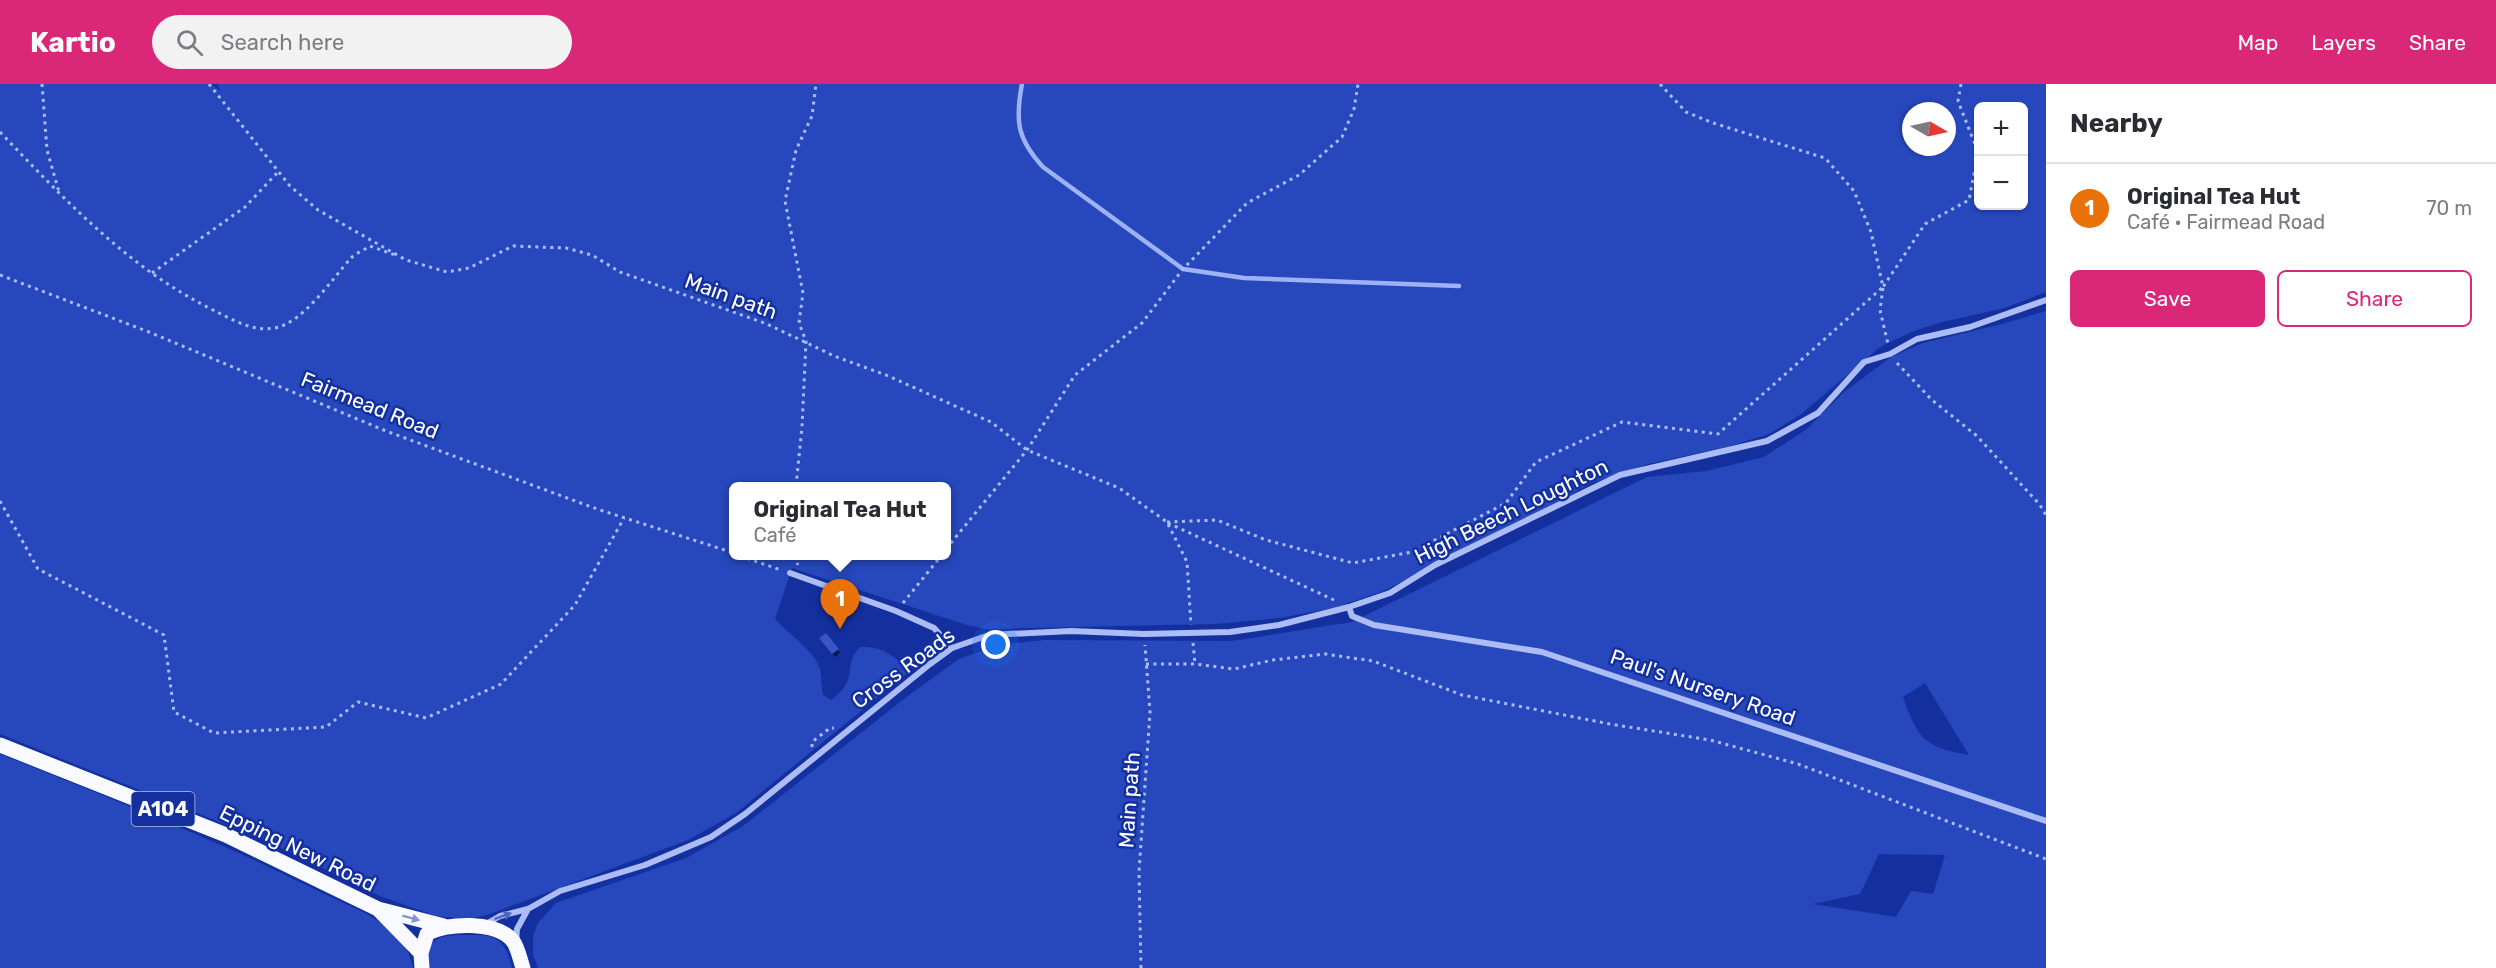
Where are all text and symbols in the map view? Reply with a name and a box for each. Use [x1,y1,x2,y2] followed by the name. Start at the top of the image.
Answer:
[152,15,572,69] search box
[30,26,116,59] text: Kartio
[173,26,206,59] icon: search
[221,29,344,56] text: Search here
[2237,30,2278,55] text: Map
[2311,30,2376,55] text: Layers
[2409,30,2466,55] text: Share
[1902,102,1956,156] north arrow
[1974,102,2028,210] map controls
[1974,102,2028,156] button: +
[2070,108,2163,139] text: Nearby
[1974,156,2028,210] button: −
[2127,183,2300,210] text: Original Tea Hut
[2085,196,2094,220] text: 1
[2426,196,2472,220] text: 70 m
[2127,210,2325,234] text: Café · Fairmead Road
[682,268,780,324] street label: Main path
[2070,270,2265,327] button: Save
[2277,270,2472,327] button: Share
[298,366,442,444] street label: Fairmead Road
[1410,453,1612,569] street label: High Beech Loughton
[729,482,951,560] popup
[753,496,927,523] text: Original Tea Hut
[753,523,796,547] text: Café
[820,580,860,629] pin: 1
[847,622,959,714] street label: Cross Roads
[981,630,1010,659] your location
[1607,644,1799,730] street label: Paul's Nursery Road
[1113,751,1145,849] street label: Main path
[132,792,195,826] road number: A104
[216,799,380,897] street label: Epping New Road
[494,911,512,921] one-way arrow
[401,913,420,923] one-way arrow

